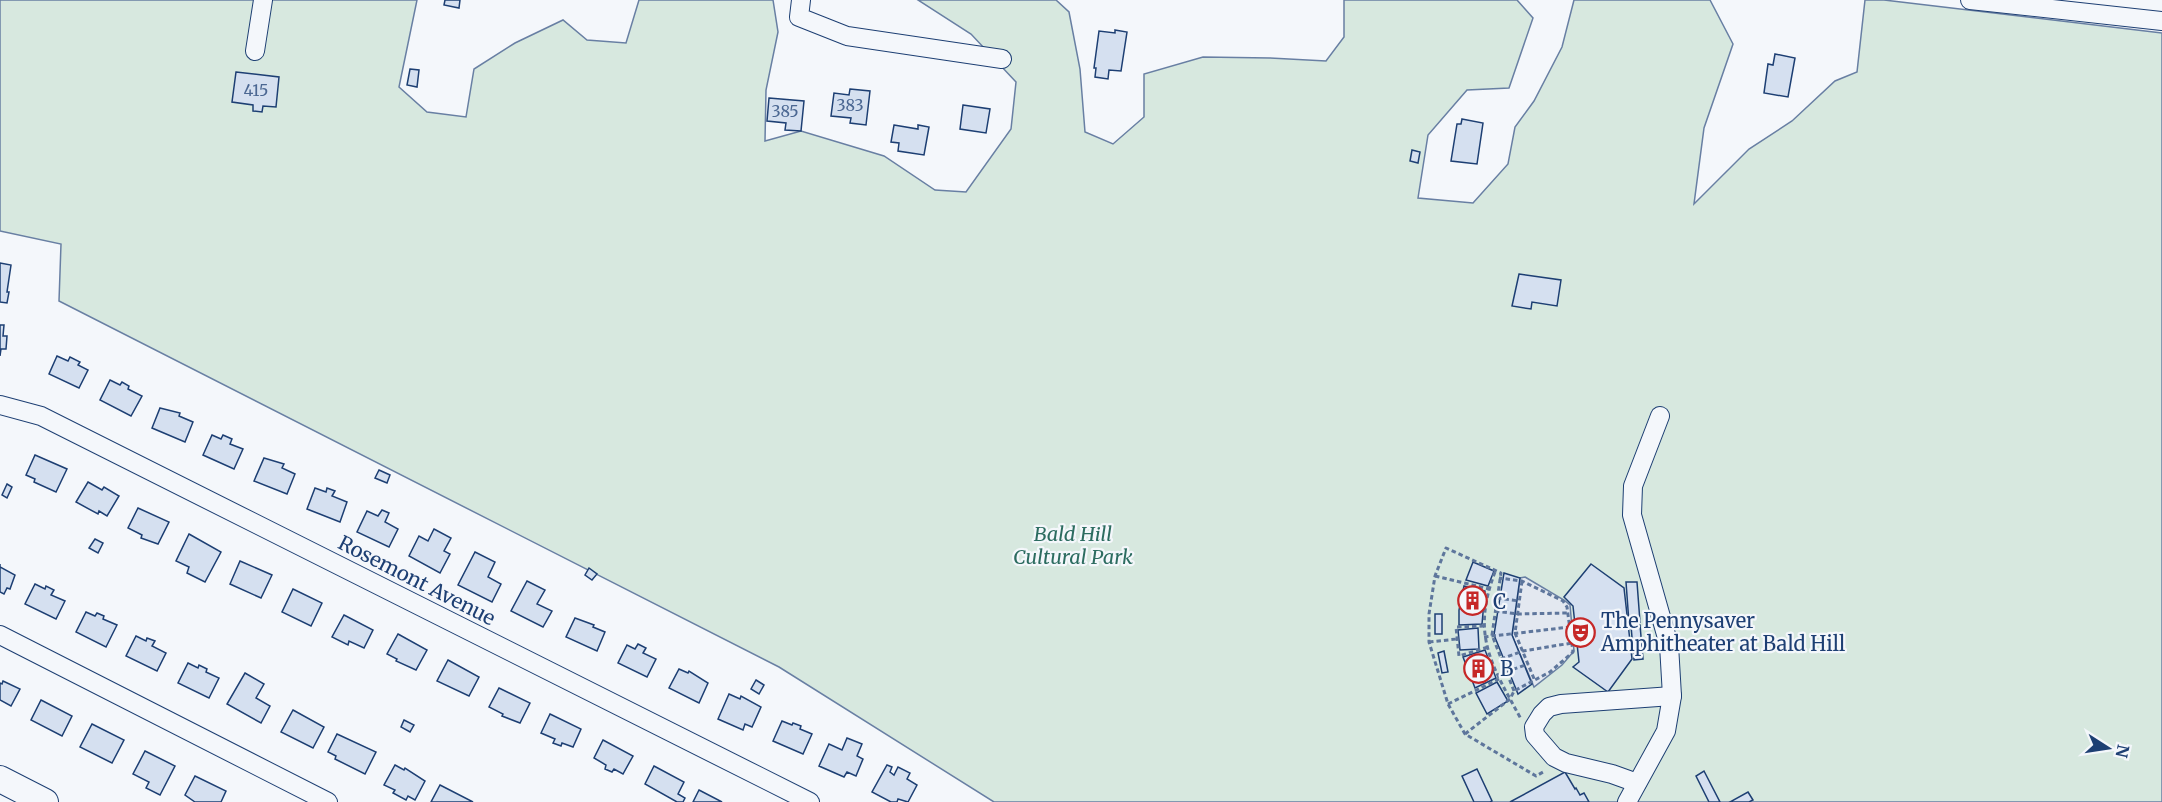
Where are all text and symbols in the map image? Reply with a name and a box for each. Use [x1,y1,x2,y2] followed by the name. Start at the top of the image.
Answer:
[244,80,268,100] house number: 415
[836,95,864,115] house number: 383
[771,101,799,121] house number: 385
[1013,521,1133,569] park label: Bald Hill Cultural Park
[334,530,500,630] street label: Rosemont Avenue
[1456,585,1488,617] building icon: C
[1493,589,1506,614] place label: C
[1600,608,1845,656] place label: The Pennysaver Amphitheater at Bald Hill
[1564,616,1596,648] theatre icon: The Pennysaver Amphitheater at Bald Hill
[1463,652,1495,684] building icon: B
[1500,656,1513,681] place label: B
[2078,718,2138,778] north arrow
[2112,743,2134,760] text: N

